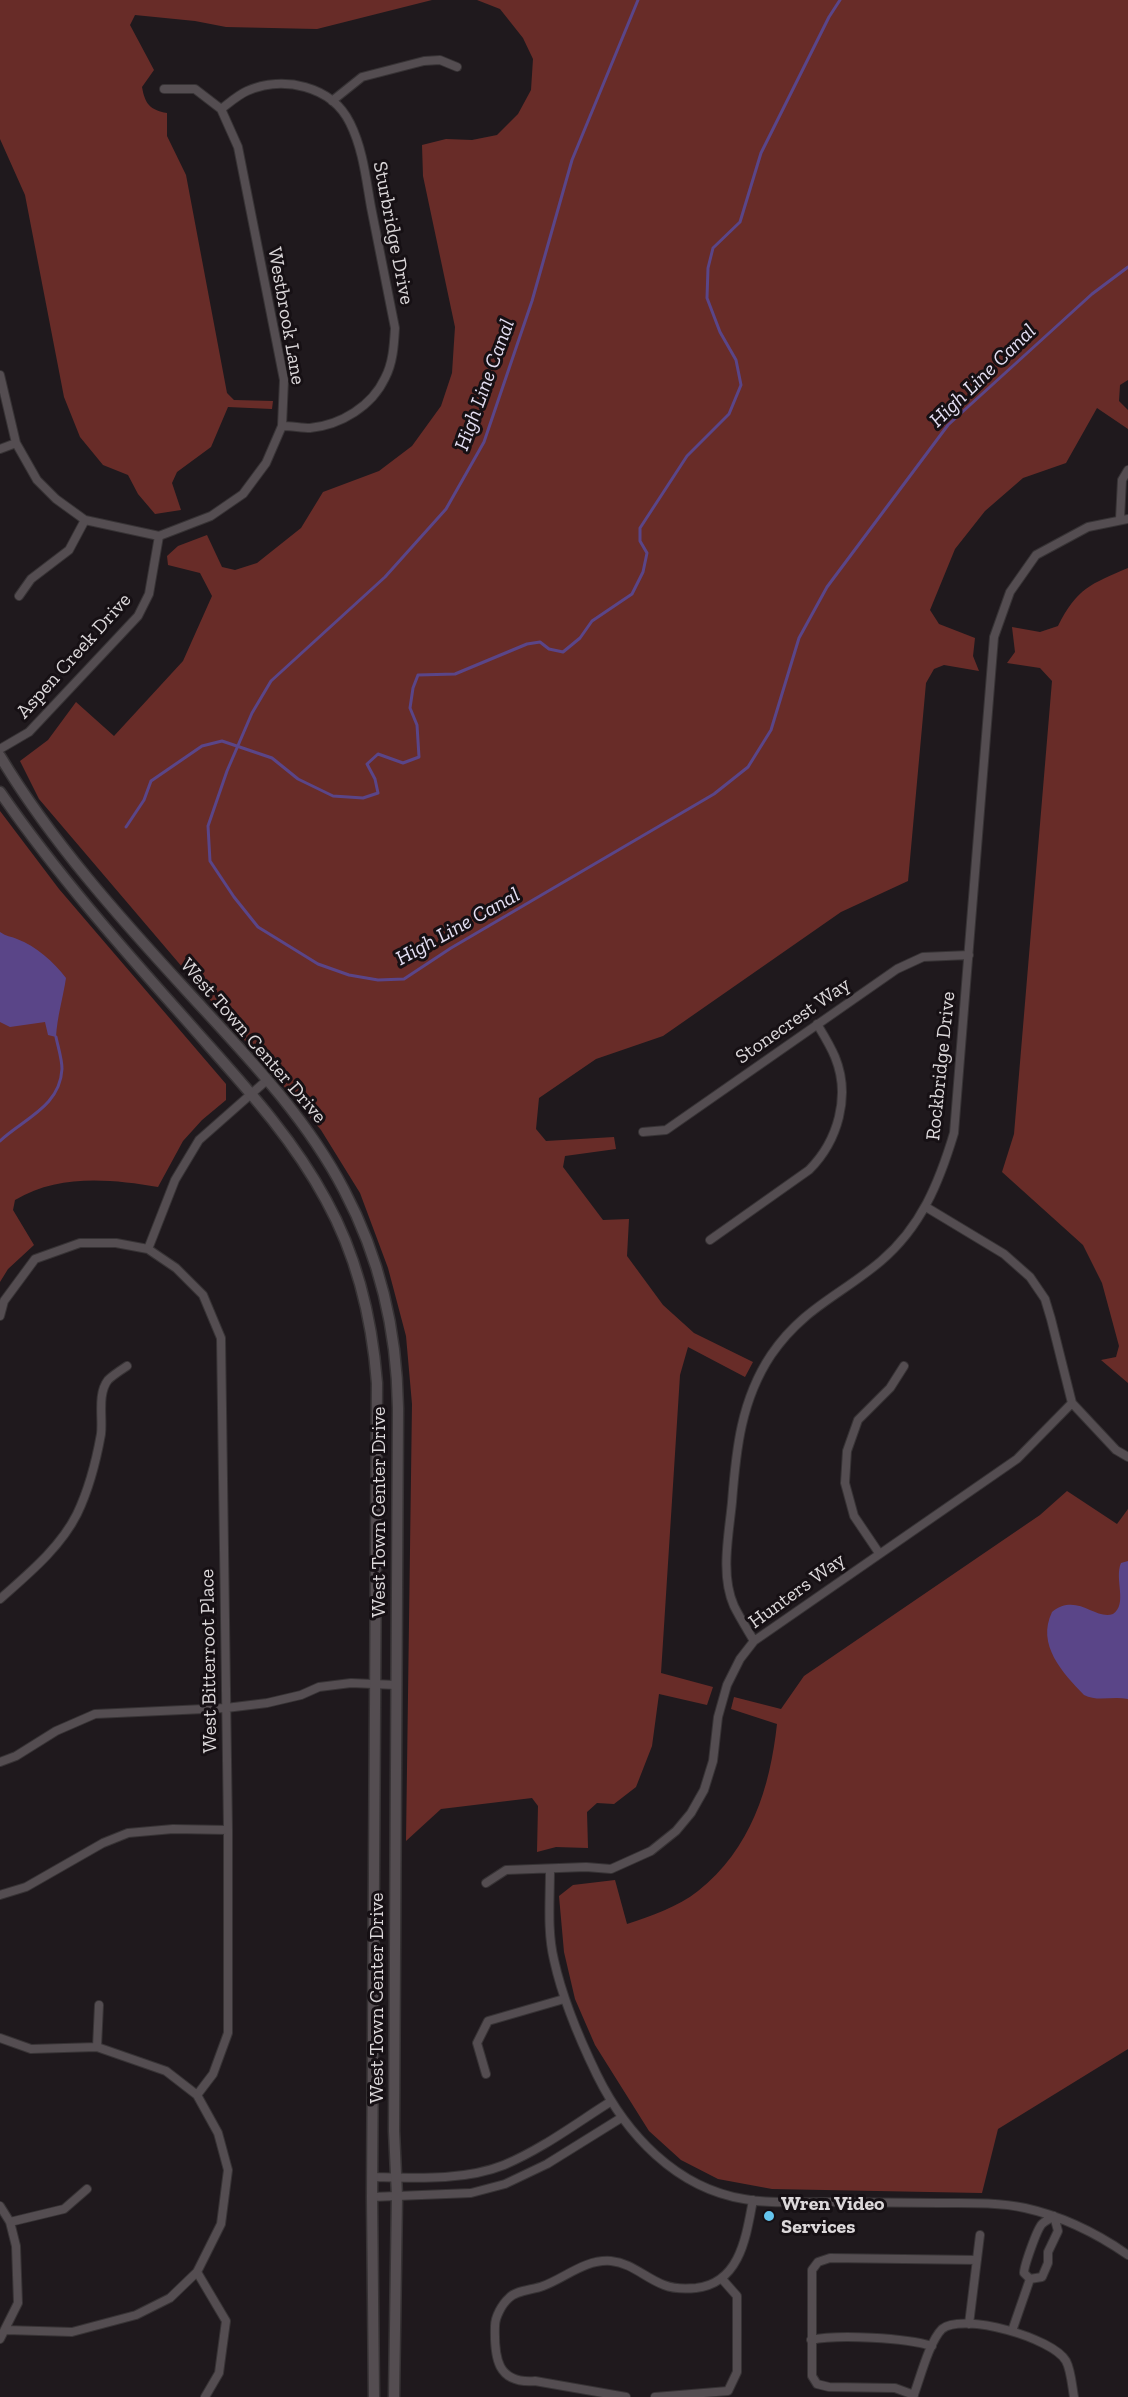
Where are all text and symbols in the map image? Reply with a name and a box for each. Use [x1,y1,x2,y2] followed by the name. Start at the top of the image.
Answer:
[367,159,419,307] street label: Sturbridge Drive
[262,245,310,387] street label: Westbrook Lane
[450,316,520,454] water label: High Line Canal
[925,319,1041,433] water label: High Line Canal
[11,588,137,724] street label: Aspen Creek Drive
[392,883,524,971] water label: High Line Canal
[175,954,331,1128] street label: West Town Center Drive
[731,973,855,1069] street label: Stonecrest Way
[921,990,961,1142] street label: Rockbridge Drive
[367,1407,391,1617] street label: West Town Center Drive
[744,1548,850,1634] street label: Hunters Way
[195,1569,223,1753] street label: West Bitterroot Place
[365,1893,389,2103] street label: West Town Center Drive
[781,2192,885,2239] place label: Wren Video Services
[762,2209,776,2223] marker: Wren Video Services

